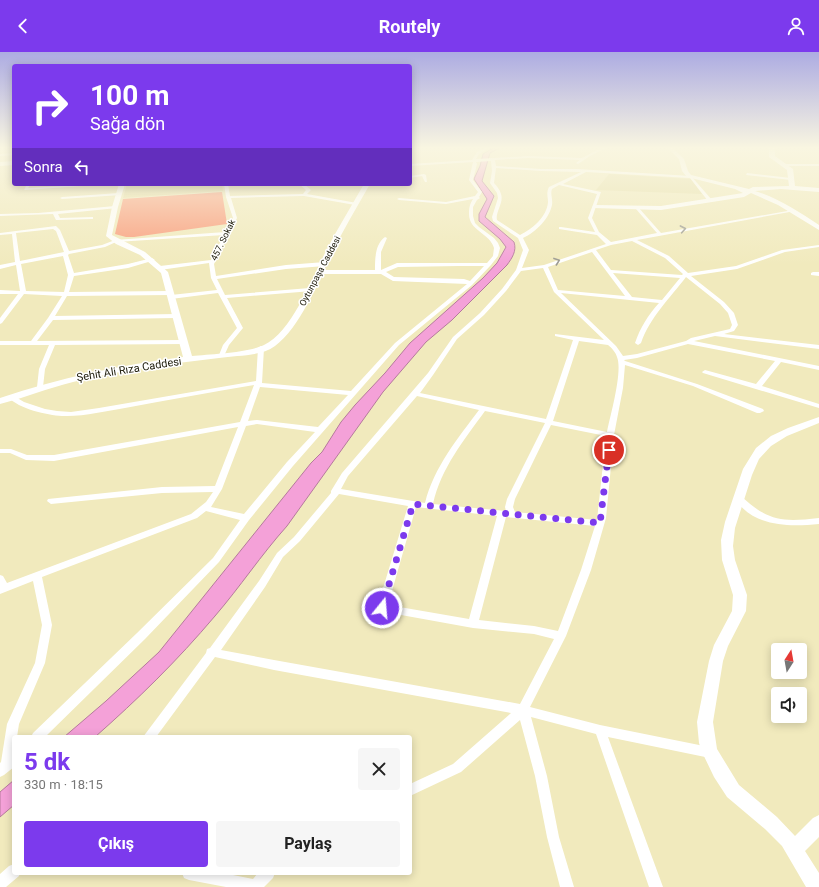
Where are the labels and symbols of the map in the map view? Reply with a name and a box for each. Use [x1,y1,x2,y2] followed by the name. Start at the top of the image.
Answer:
[209,218,237,262] street label: 457. Sokak
[680,226,686,234] one-way arrow
[297,234,343,308] street label: Oytunpaşa Caddesi
[553,258,560,266] one-way arrow
[76,355,182,384] street label: Şehit Ali Rıza Caddesi
[592,433,626,467] pin
[361,587,403,629] position arrow
[771,643,807,679] north arrow

